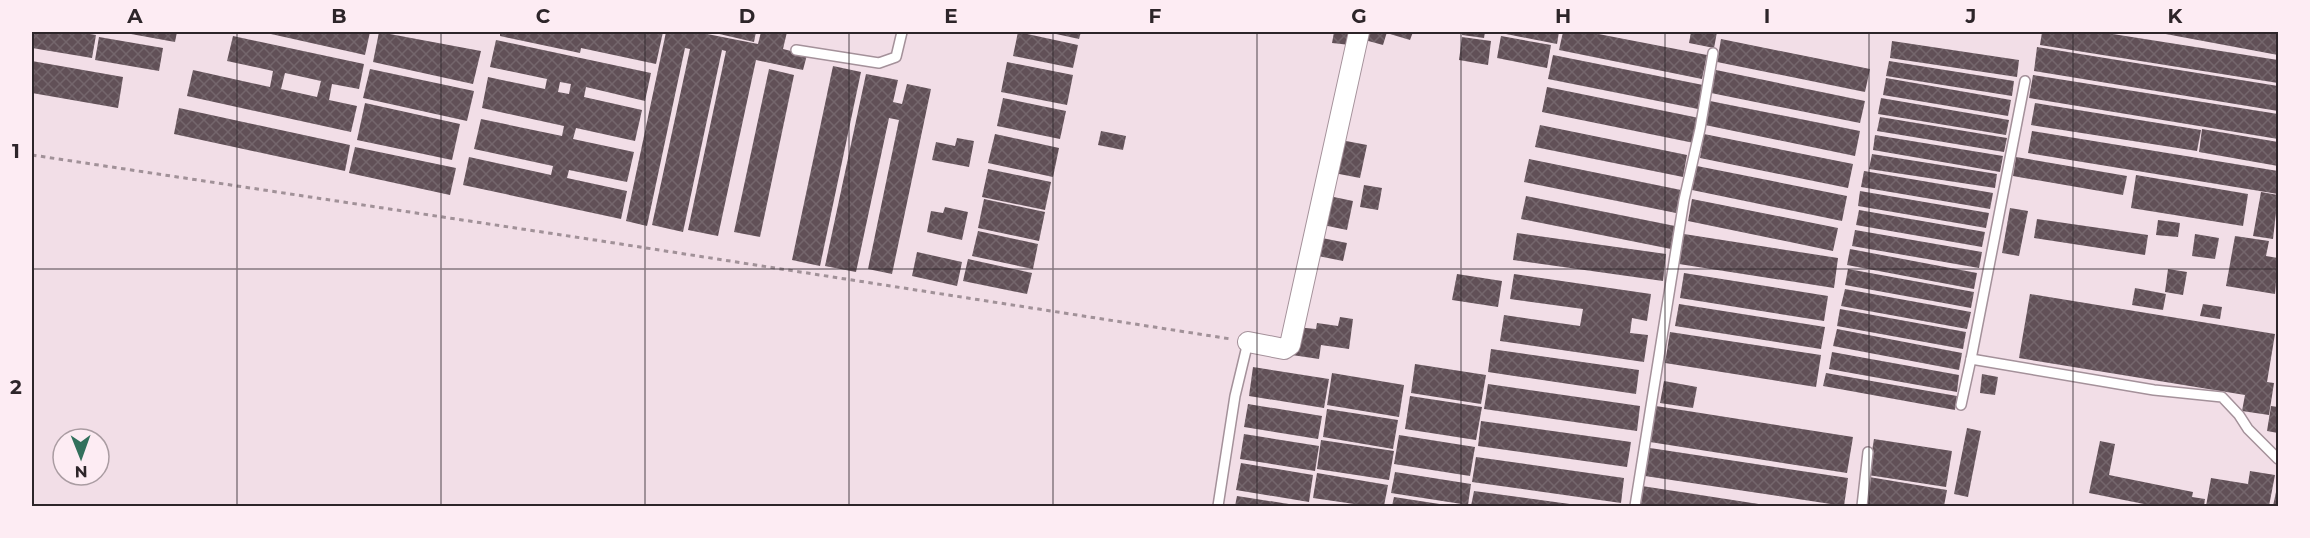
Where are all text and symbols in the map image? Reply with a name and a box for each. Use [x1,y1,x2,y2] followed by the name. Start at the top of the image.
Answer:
[126,4,143,28] text: A
[331,4,347,28] text: B
[536,4,551,28] text: C
[739,4,755,28] text: D
[944,4,958,28] text: E
[1149,4,1162,28] text: F
[1351,4,1367,28] text: G
[1555,4,1571,28] text: H
[1764,4,1770,28] text: I
[1965,4,1976,28] text: J
[2168,4,2184,28] text: K
[12,139,20,163] text: 1
[10,375,22,399] text: 2
[51,427,111,487] north arrow
[75,462,88,481] text: N

